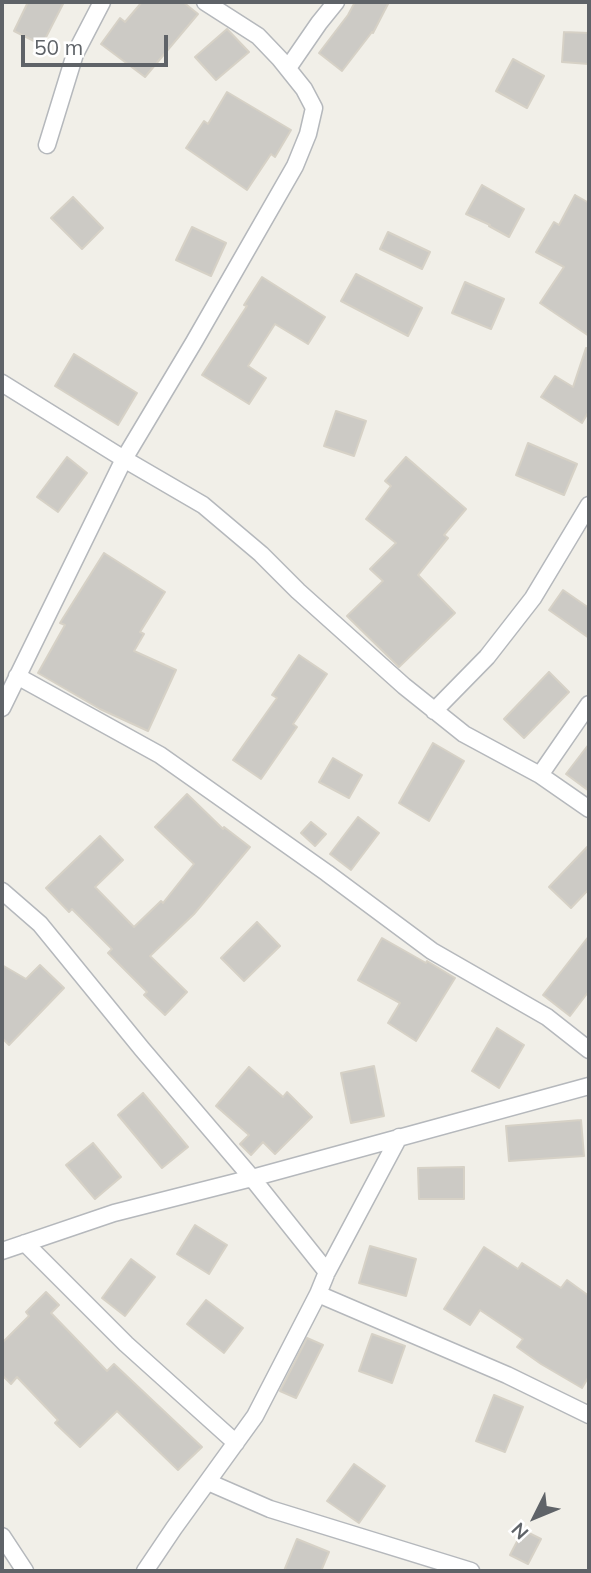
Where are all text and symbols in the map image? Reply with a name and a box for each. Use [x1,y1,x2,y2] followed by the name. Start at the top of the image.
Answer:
[24,21,172,65] scale bar
[34,34,83,60] text: 50 m
[500,1482,570,1552] north arrow
[506,1518,533,1545] text: N

